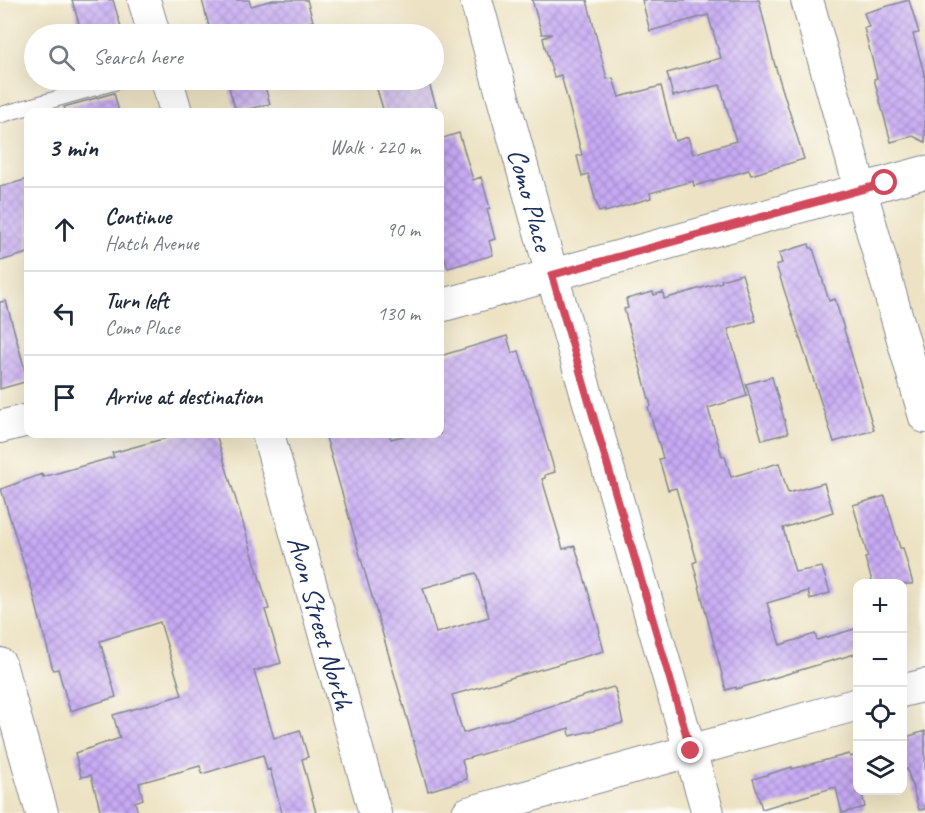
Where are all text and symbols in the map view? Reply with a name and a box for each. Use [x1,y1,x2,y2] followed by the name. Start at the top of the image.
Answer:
[24,24,444,90] search box
[45,41,78,74] icon: search
[93,43,183,71] text: Search here
[48,131,98,164] text: 3 min
[330,135,420,160] text: Walk · 220 m
[500,145,562,256] street label: Como Place
[871,169,897,195] route start
[105,203,171,231] text: Continue
[48,213,81,246] icon: ahead
[386,217,420,242] text: 90 m
[105,231,199,256] text: Hatch Avenue
[105,287,169,315] text: Turn left
[48,297,81,330] icon: left
[377,301,420,326] text: 130 m
[105,315,180,340] text: Como Place
[48,381,81,414] icon: arrive
[105,383,262,411] text: Arrive at destination
[280,532,363,715] street label: Avon Street North
[853,579,907,795] map controls
[853,579,907,633] button: +
[853,633,907,687] button: −
[853,687,907,741] button: locate
[677,737,703,763] route end
[853,741,907,795] button: layers

